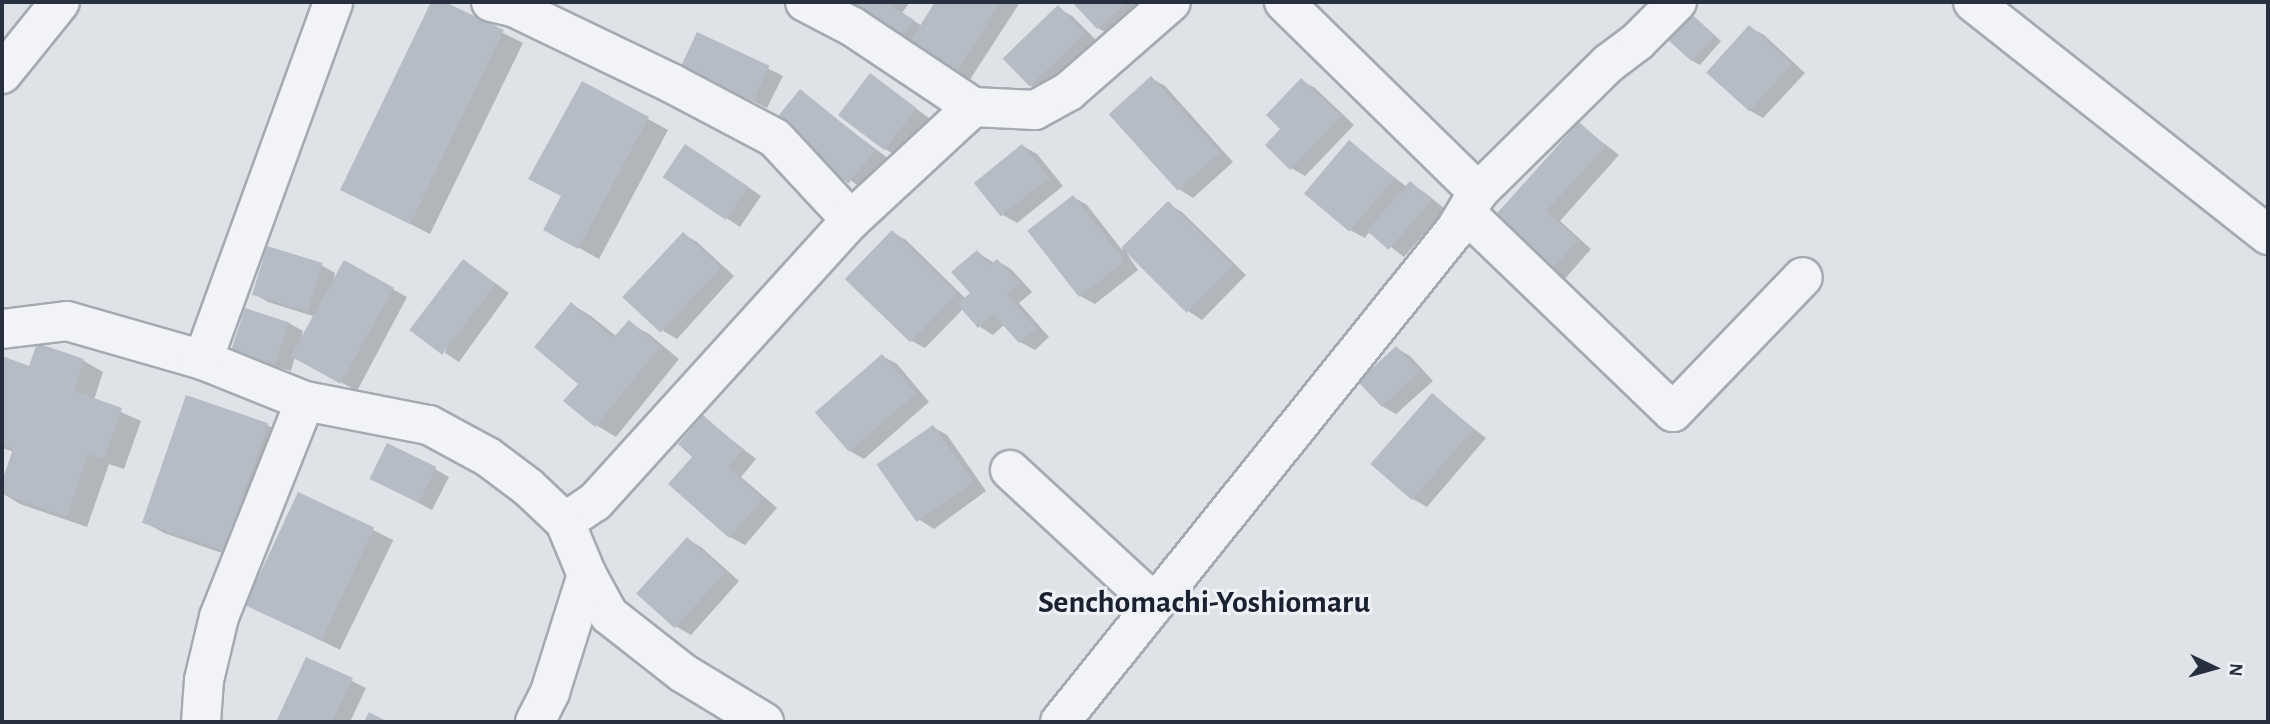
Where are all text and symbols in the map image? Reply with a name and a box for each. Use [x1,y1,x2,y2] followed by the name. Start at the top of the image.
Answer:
[1038,583,1370,621] district label: Senchomachi-Yoshiomaru
[2179,633,2249,703] north arrow
[2225,662,2245,677] text: N

